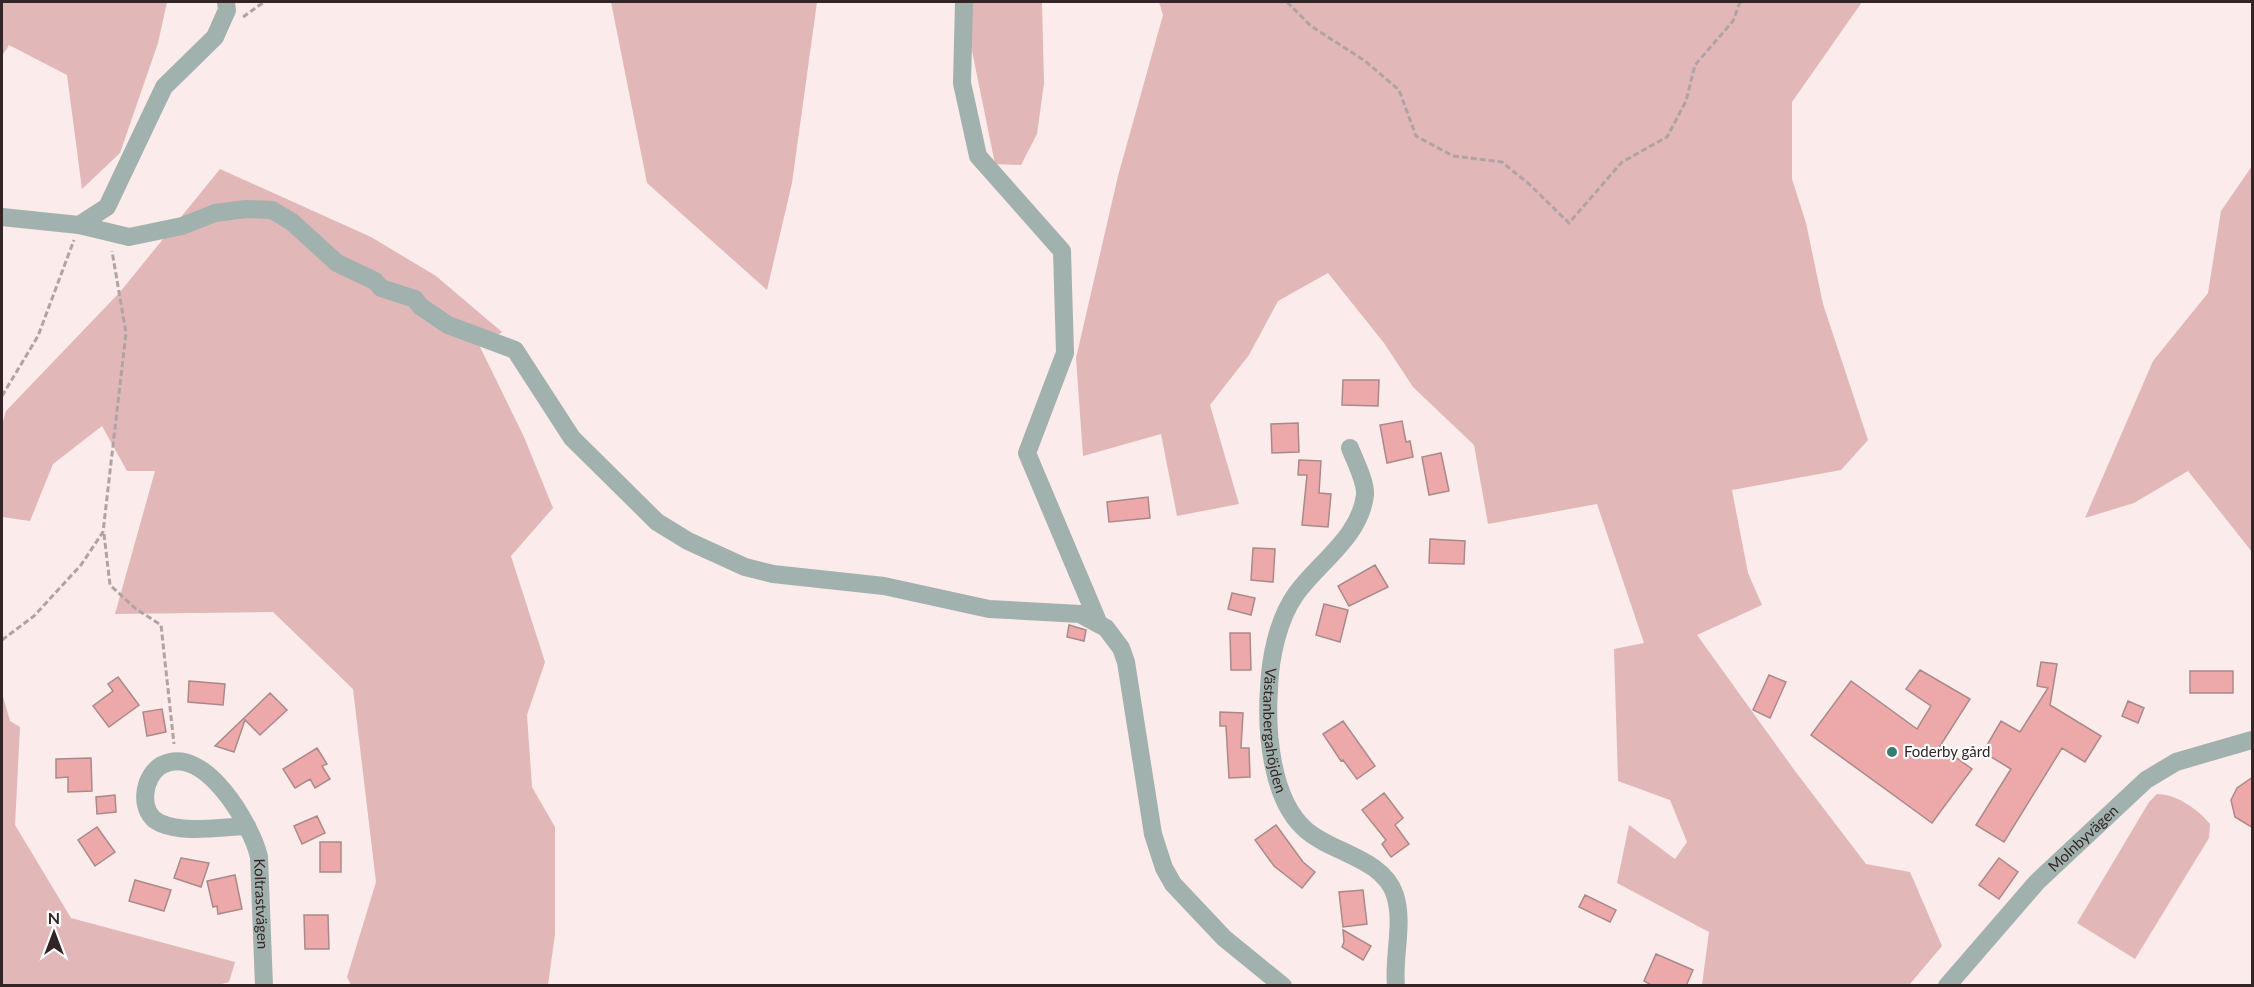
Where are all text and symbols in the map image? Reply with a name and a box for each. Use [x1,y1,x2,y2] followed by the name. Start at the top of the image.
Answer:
[1260,667,1291,795] street label: Västanbergahöjden
[1904,742,1990,760] place label: Foderby gård
[1885,745,1899,759] marker: Foderby gård
[2044,801,2121,875] street label: Molnbyvägen
[251,858,273,949] street label: Koltrastvägen
[24,903,84,963] north arrow
[48,908,60,927] text: N

